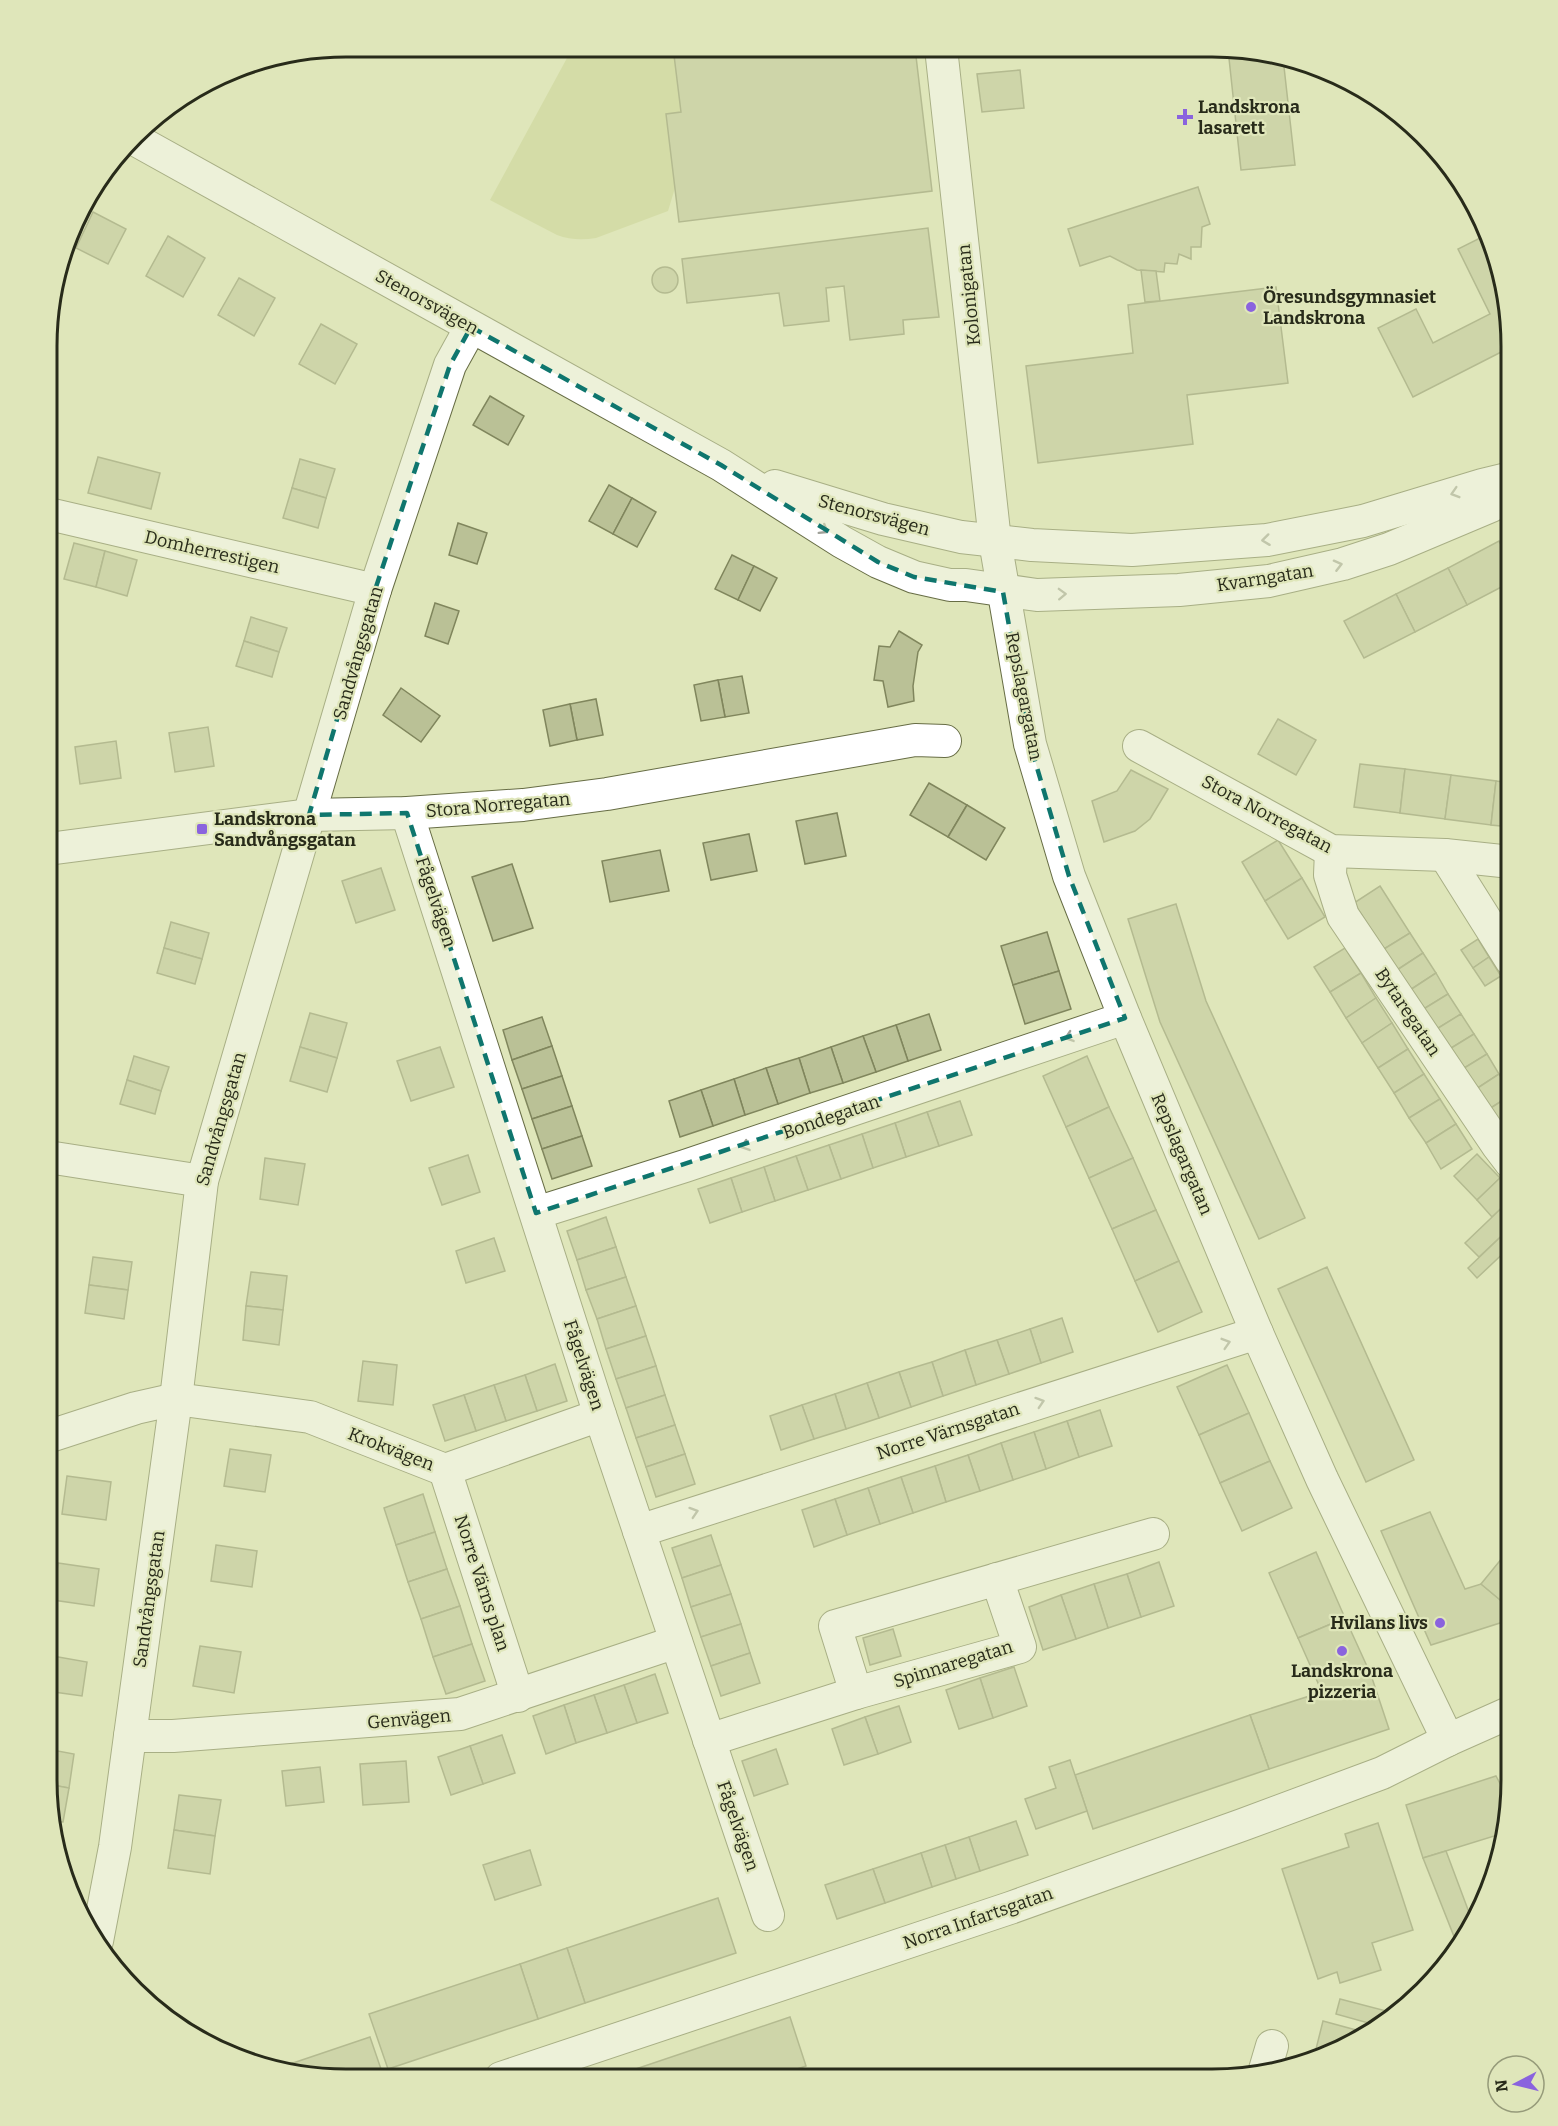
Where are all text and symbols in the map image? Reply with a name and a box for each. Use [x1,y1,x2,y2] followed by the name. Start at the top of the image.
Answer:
[1198,96,1300,139] place label: Landskrona lasarett
[1176,108,1194,126] marker: Landskrona lasarett
[953,243,985,347] street label: Kolonigatan
[372,265,483,340] street label: Stenorsvägen
[1263,286,1436,329] place label: Öresundsgymnasiet Landskrona
[1244,300,1258,314] marker: Öresundsgymnasiet Landskrona
[1450,486,1461,498] one-way arrow
[816,490,933,541] street label: Stenorsvägen
[818,523,828,535] one-way arrow
[142,526,282,578] street label: Domherrestigen
[1261,533,1271,546] one-way arrow
[1215,559,1315,596] street label: Kvarngatan
[1333,559,1343,572] one-way arrow
[328,583,388,722] street label: Sandvångsgatan
[1057,588,1066,600] one-way arrow
[1001,630,1047,762] street label: Repslagargatan
[1198,770,1337,858] street label: Stora Norregatan
[425,788,572,822] street label: Stora Norregatan
[214,808,356,851] place label: Landskrona Sandvångsgatan
[195,822,209,836] marker: Landskrona Sandvångsgatan
[411,854,461,951] street label: Fågelvägen
[1370,964,1446,1061] street label: Bytaregatan
[1064,1029,1075,1042] one-way arrow
[191,1049,251,1188] street label: Sandvångsgatan
[780,1090,883,1144] street label: Bondegatan
[1146,1090,1218,1219] street label: Repslagargatan
[740,1138,751,1151] one-way arrow
[559,1317,609,1414] street label: Fågelvägen
[1220,1337,1231,1350] one-way arrow
[1034,1396,1045,1409] one-way arrow
[874,1397,1023,1464] street label: Norre Värnsgatan
[345,1423,438,1476] street label: Krokvägen
[688,1507,699,1520] one-way arrow
[450,1512,515,1655] street label: Norre Värns plan
[128,1528,170,1669] street label: Sandvångsgatan
[1330,1612,1428,1634] place label: Hvilans livs
[1433,1616,1447,1630] marker: Hvilans livs
[891,1635,1016,1693] street label: Spinnaregatan
[1335,1644,1349,1658] marker: Landskrona pizzeria
[1291,1660,1393,1703] place label: Landskrona pizzeria
[366,1704,452,1734] street label: Genvägen
[712,1778,764,1875] street label: Fågelvägen
[900,1882,1056,1954] street label: Norra Infartsgatan
[1486,2054,1546,2114] north arrow
[1491,2078,1512,2093] text: N

